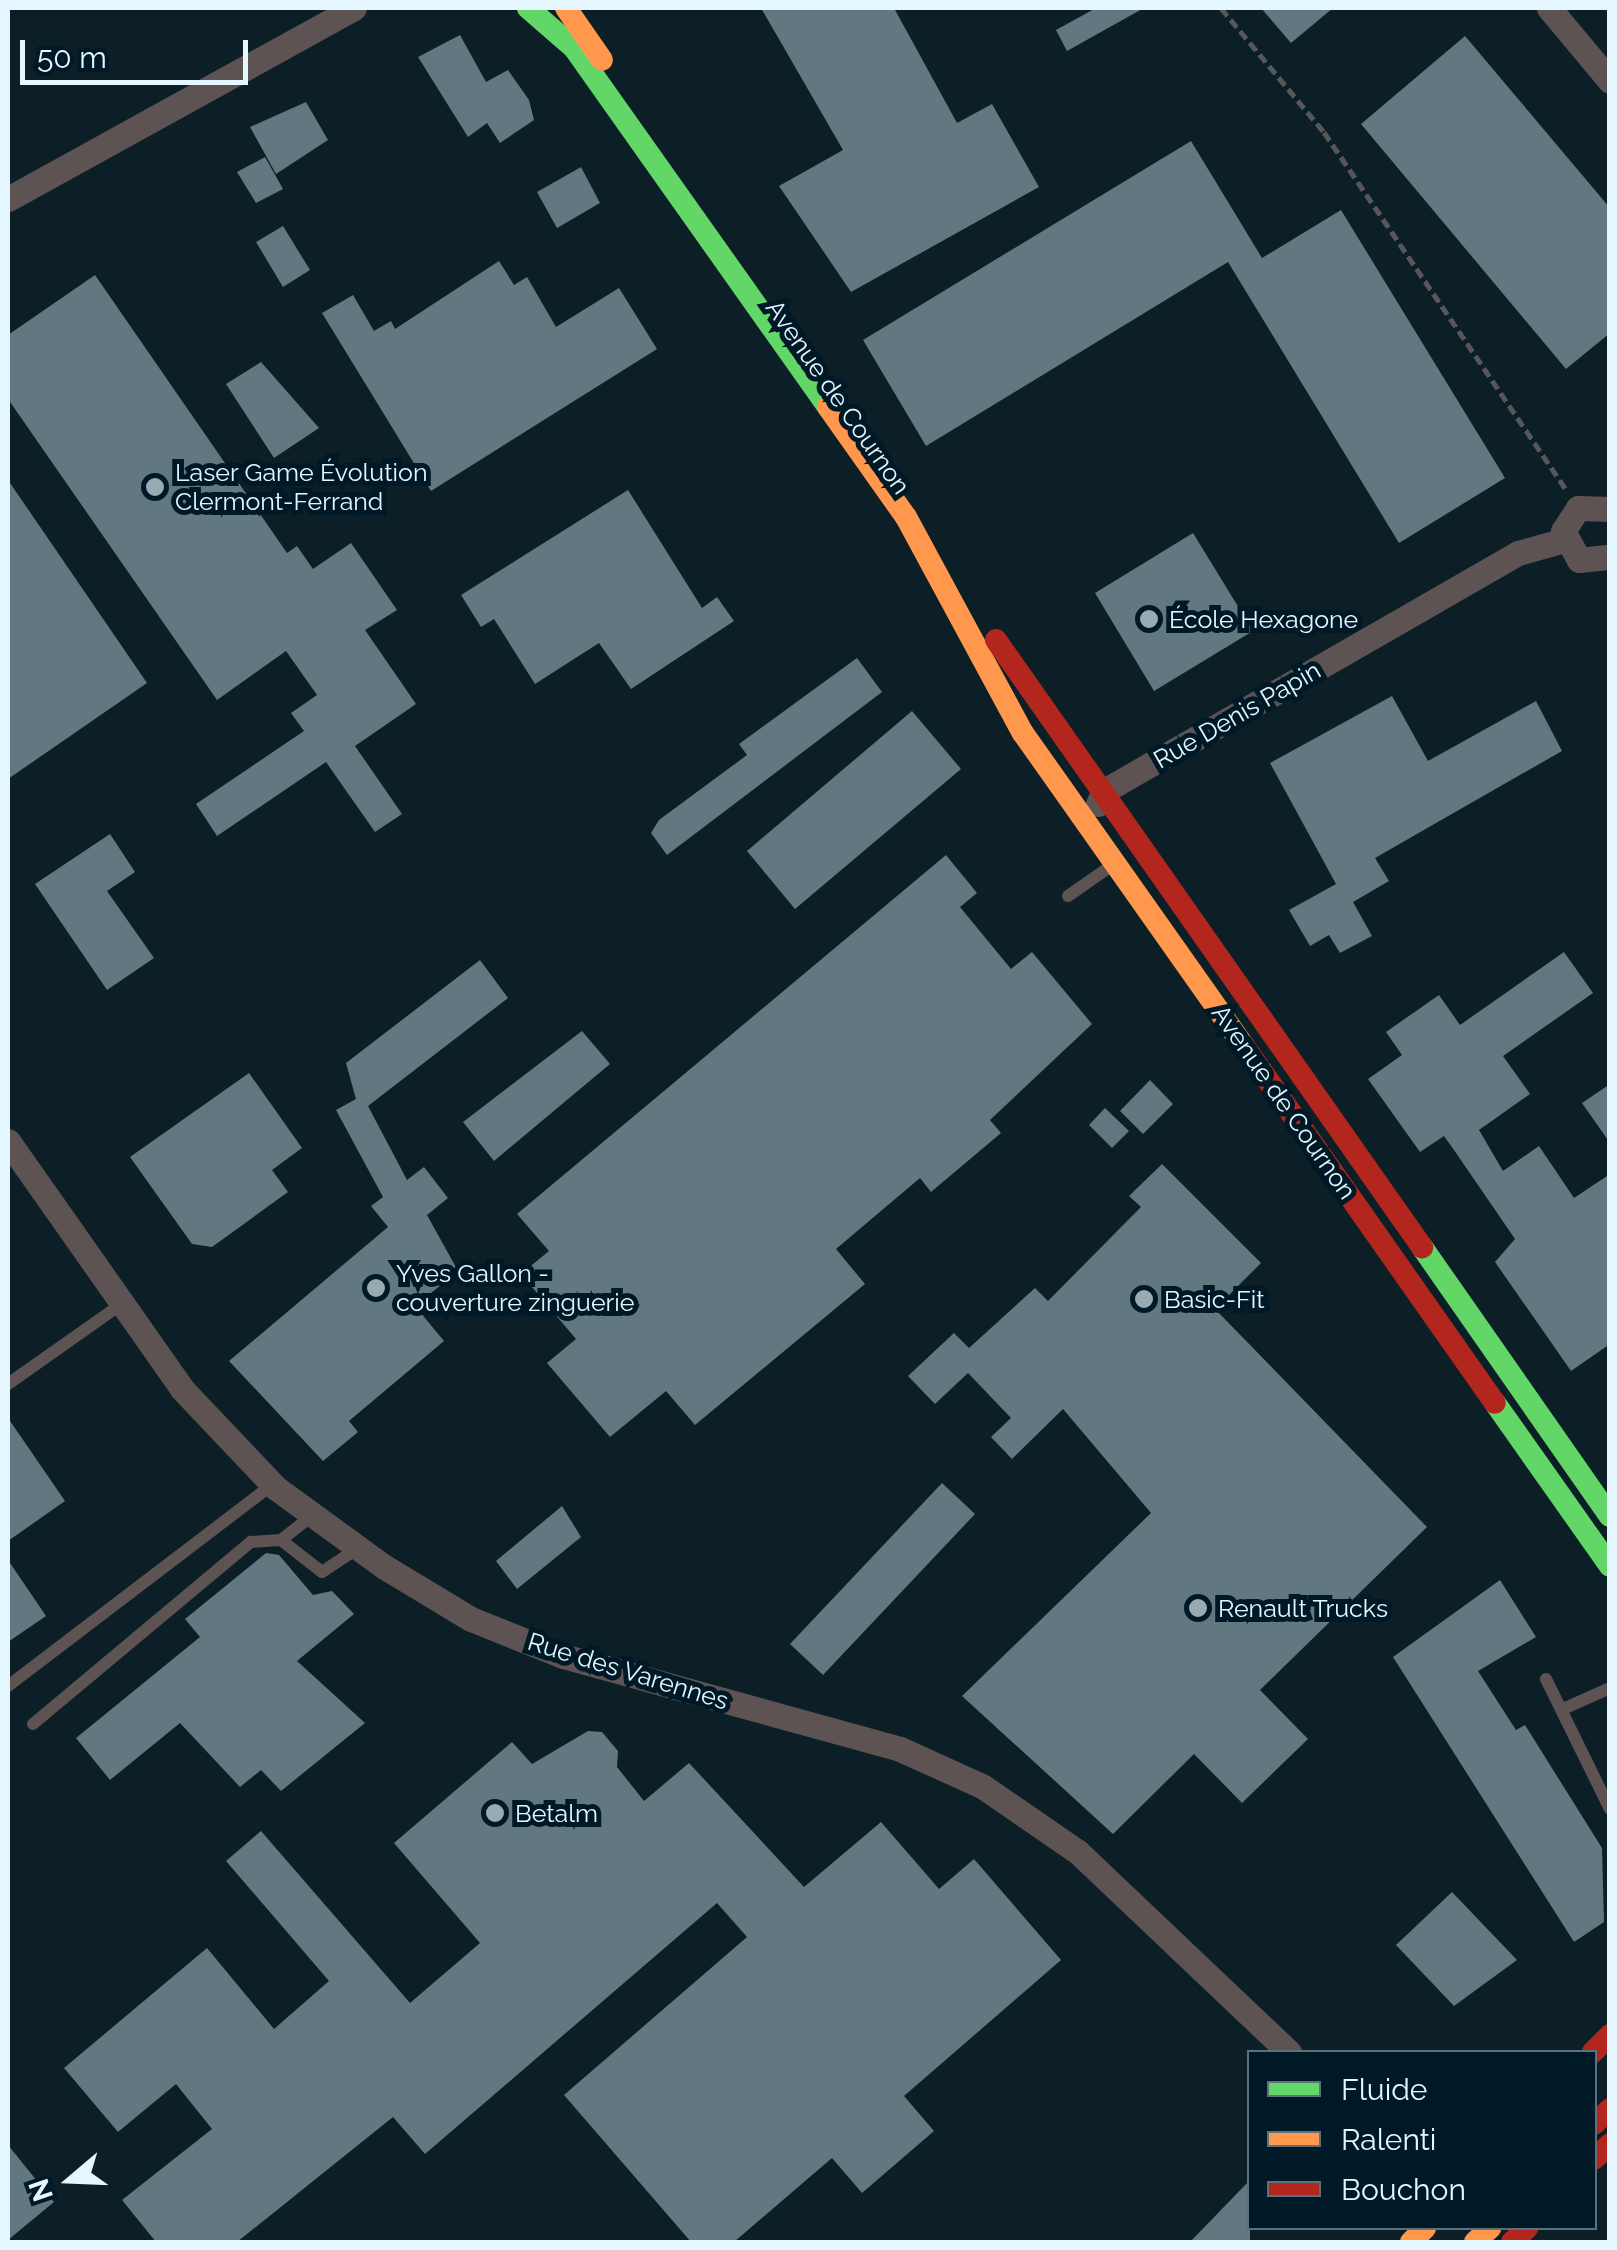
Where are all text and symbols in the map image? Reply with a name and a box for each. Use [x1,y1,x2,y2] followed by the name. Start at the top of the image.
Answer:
[25,20,252,82] scale bar
[37,40,107,75] text: 50 m
[760,294,916,500] street label: Avenue de Cournon
[175,458,428,517] place label: Laser Game Évolution Clermont-Ferrand
[144,476,166,498] marker: Laser Game Évolution Clermont-Ferrand
[1169,604,1358,634] place label: École Hexagone
[1138,608,1160,630] marker: École Hexagone
[1148,655,1326,775] street label: Rue Denis Papin
[1206,999,1362,1205] street label: Avenue de Cournon
[396,1259,634,1318] place label: Yves Gallon - couverture zinguerie
[365,1277,387,1299] marker: Yves Gallon - couverture zinguerie
[1164,1284,1265,1314] place label: Basic-Fit
[1133,1288,1155,1310] marker: Basic-Fit
[1218,1593,1389,1623] place label: Renault Trucks
[1187,1597,1209,1619] marker: Renault Trucks
[524,1626,732,1716] street label: Rue des Varennes
[515,1798,598,1828] place label: Betalm
[484,1802,506,1824] marker: Betalm
[1247,2050,1597,2230] legend
[1341,2072,1427,2107] text: Fluide
[1341,2122,1436,2157] text: Ralenti
[20,2130,120,2230] north arrow
[1341,2172,1466,2207] text: Bouchon
[22,2174,60,2205] text: N

